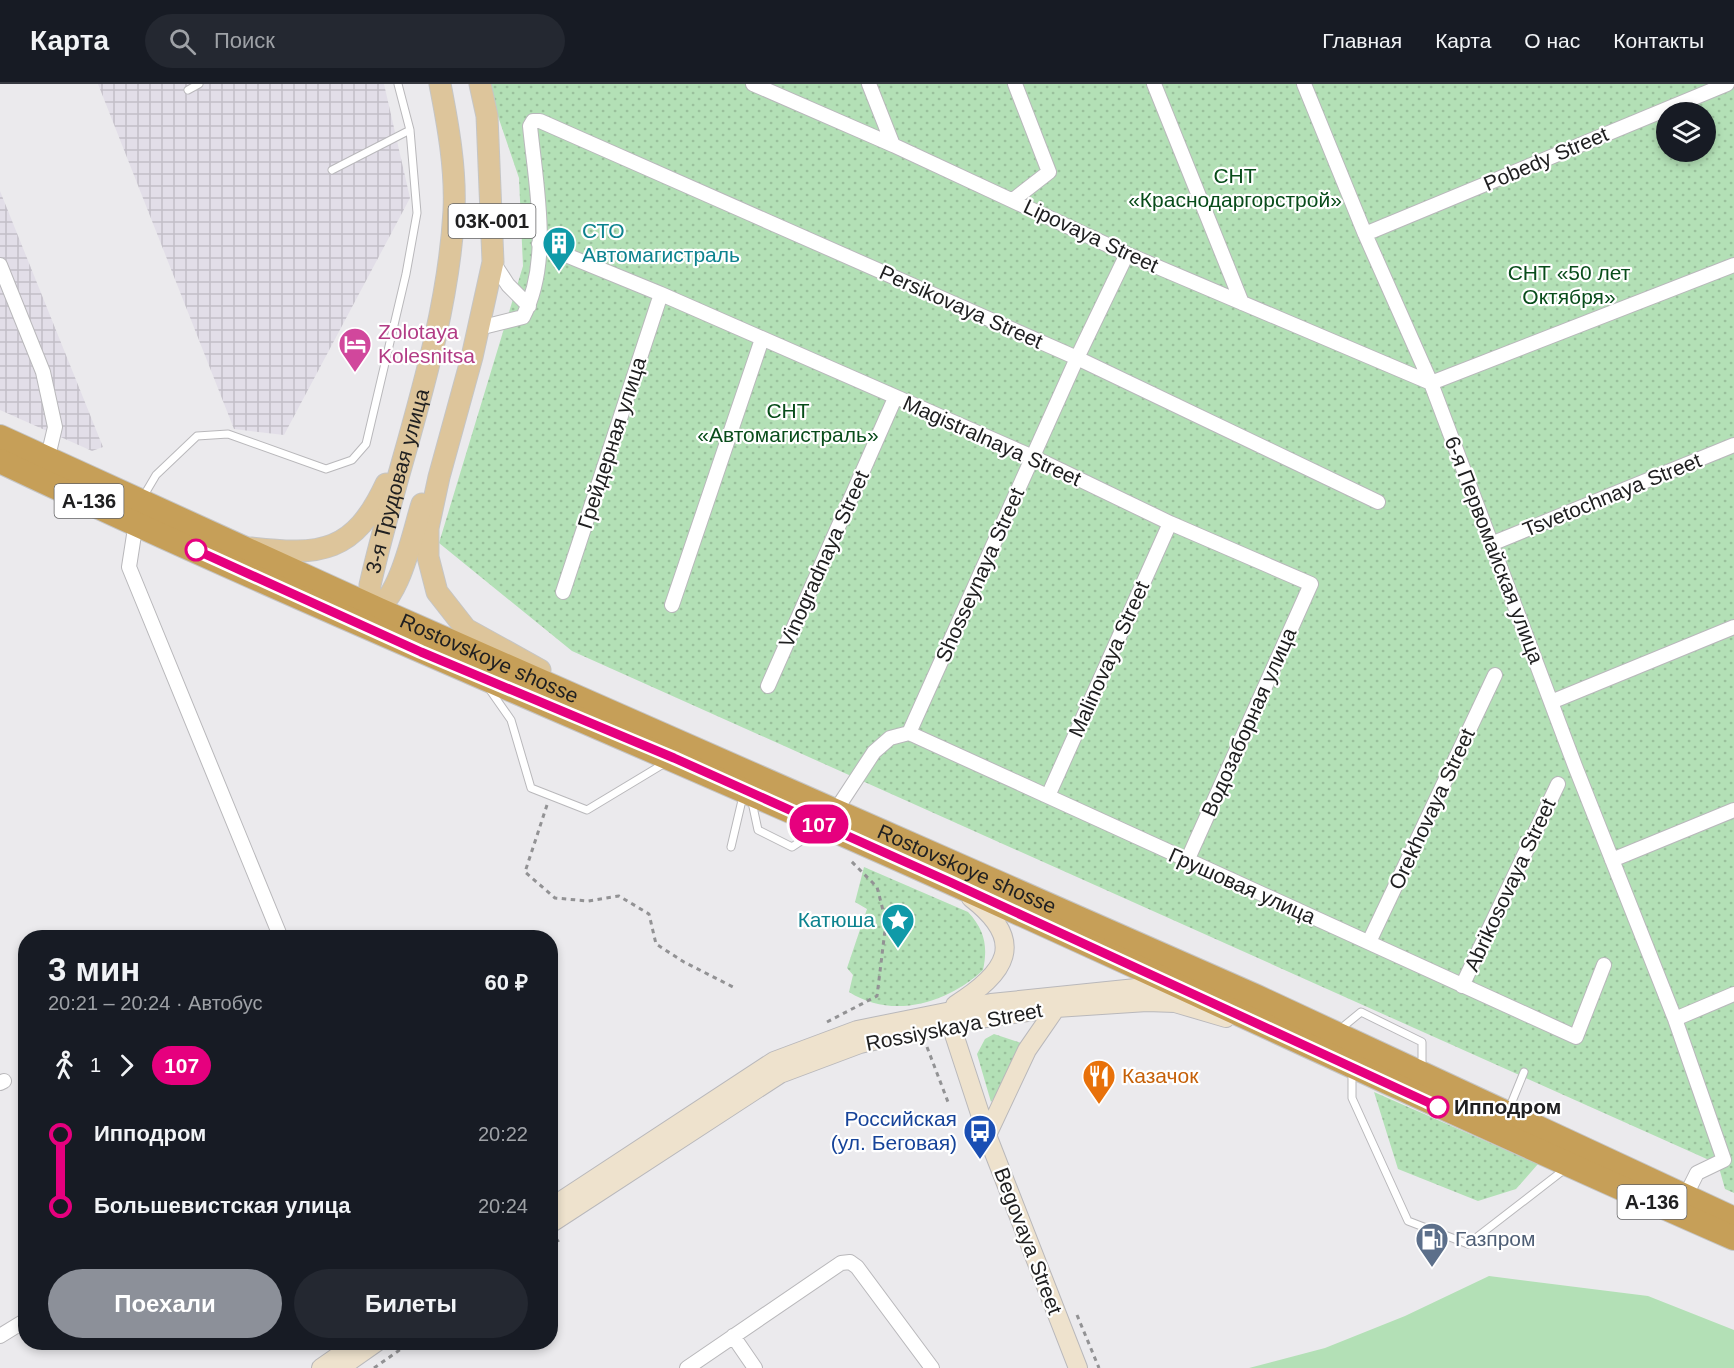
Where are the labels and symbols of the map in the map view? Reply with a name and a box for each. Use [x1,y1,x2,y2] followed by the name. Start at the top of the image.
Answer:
[1480,122,1612,195] street label: Pobedy Street
[1128,164,1342,211] park label: СНТ «Краснодаргорстрой»
[1020,194,1162,277] street label: Lipovaya Street
[448,204,536,238] road number: 03К-001
[582,219,740,266] place label: СТО Автомагистраль
[541,225,577,272] building icon: СТО Автомагистраль
[876,260,1047,353] street label: Persikovaya Street
[1508,261,1631,308] park label: СНТ «50 лет Октября»
[378,320,475,367] place label: Zolotaya Kolesnitsa
[337,326,373,373] hotel icon: Zolotaya Kolesnitsa
[573,354,650,532] street label: Грейдерная улица
[361,386,433,576] street label: 3-я Трудовая улица
[900,391,1085,490] street label: Magistralnaya Street
[697,399,879,446] park label: СНТ «Автомагистраль»
[1440,433,1549,667] street label: 6-я Первомайская улица
[1519,448,1704,541] street label: Tsvetochnaya Street
[774,467,873,651] street label: Vinogradnaya Street
[54,484,124,518] road number: А-136
[931,484,1028,665] street label: Shosseynaya Street
[185,539,207,561] unlabelled marker
[1064,577,1153,740] street label: Malinovaya Street
[397,609,582,707] street label: Rostovskoye shosse
[1197,624,1301,820] street label: Водозаборная улица
[1384,724,1479,893] street label: Orekhovaya Street
[1459,795,1560,975] street label: Abrikosovaya Street
[784,804,854,844] line badge: 107
[874,819,1060,918] street label: Rostovskoye shosse
[1165,843,1319,928] street label: Грушовая улица
[880,902,916,949] place icon: Катюша
[798,908,875,931] place label: Катюша
[863,998,1044,1055] street label: Rossiyskaya Street
[1081,1058,1117,1105] restaurant icon: Казачок
[1122,1064,1199,1087] place label: Казачок
[1454,1095,1561,1118] place label: Ипподром
[1427,1096,1449,1118] marker: Ипподром
[831,1107,957,1154] place label: Российская (ул. Беговая)
[962,1113,998,1160] bus stop icon: Российская (ул. Беговая)
[990,1164,1067,1318] street label: Begovaya Street
[1618,1185,1686,1219] road number: А-136
[1414,1221,1450,1268] fuel station icon: Газпром
[1455,1227,1535,1250] place label: Газпром

